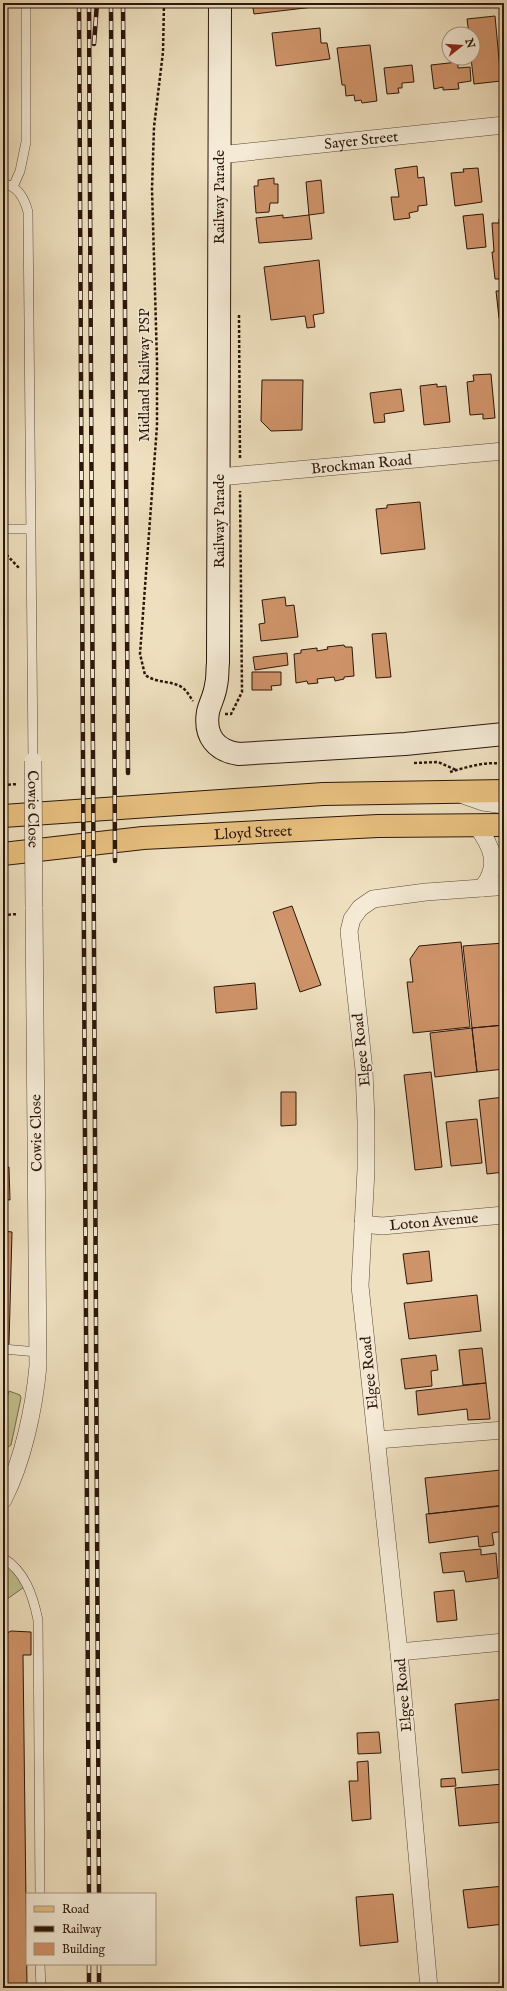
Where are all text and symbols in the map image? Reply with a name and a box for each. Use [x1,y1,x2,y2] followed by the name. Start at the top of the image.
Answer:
[441,26,481,66] north arrow
[461,36,478,50] text: N
[323,127,399,154] street label: Sayer Street
[210,150,229,244] street label: Railway Parade
[135,308,154,442] street label: Midland Railway PSP
[310,450,414,479] street label: Brockman Road
[210,474,229,568] street label: Railway Parade
[23,770,43,848] street label: Cowie Close
[213,821,293,844] street label: Lloyd Street
[348,1011,375,1088] street label: Elgee Road
[26,1094,47,1172] street label: Cowie Close
[388,1208,479,1235] street label: Loton Avenue
[356,1334,383,1411] street label: Elgee Road
[391,1656,416,1732] street label: Elgee Road
[26,1893,156,1965] legend
[62,1902,90,1917] text: Road
[62,1922,101,1937] text: Railway
[62,1942,106,1957] text: Building

